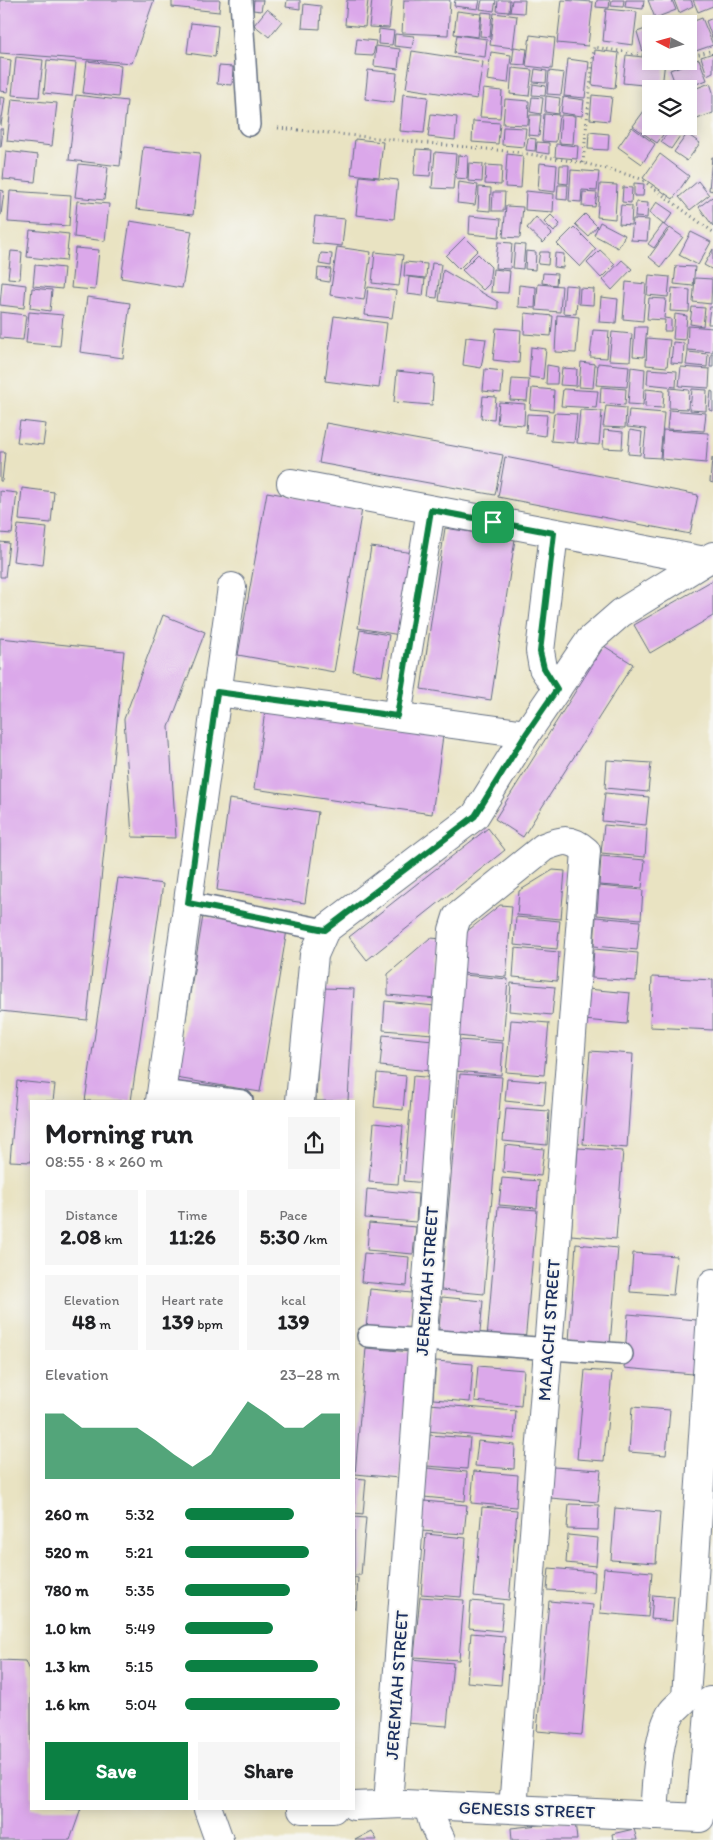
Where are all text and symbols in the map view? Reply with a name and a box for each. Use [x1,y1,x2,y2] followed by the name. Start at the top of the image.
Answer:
[642,15,698,70] north arrow
[642,15,697,135] map controls
[642,80,697,135] button: layers
[472,501,514,543] pin
[479,508,507,536] icon: arrive
[45,1116,193,1150] text: Morning run
[288,1117,340,1169] button: share
[45,1152,163,1171] text: 08:55 · 8 × 260 m
[411,1205,443,1357] street label: JEREMIAH STREET
[65,1207,118,1224] text: Distance
[178,1207,207,1224] text: Time
[279,1207,308,1224] text: Pace
[60,1224,101,1249] text: 2.08
[169,1224,216,1249] text: 11:26
[259,1224,300,1249] text: 5:30
[101,1231,123,1248] text: km
[300,1231,328,1248] text: /km
[533,1258,565,1402] street label: MALACHI STREET
[64,1292,119,1309] text: Elevation
[162,1292,223,1309] text: Heart rate
[281,1292,306,1309] text: kcal
[72,1309,96,1334] text: 48
[162,1309,194,1334] text: 139
[277,1309,310,1334] text: 139
[96,1316,111,1333] text: m
[194,1316,223,1333] text: bpm
[45,1365,109,1384] text: Elevation
[280,1365,340,1384] text: 23–28 m
[45,1505,89,1524] text: 260 m
[125,1505,154,1524] text: 5:32
[45,1543,89,1562] text: 520 m
[125,1543,153,1562] text: 5:21
[45,1581,89,1600] text: 780 m
[125,1581,154,1600] text: 5:35
[381,1609,413,1761] street label: JEREMIAH STREET
[45,1619,91,1638] text: 1.0 km
[125,1619,155,1638] text: 5:49
[45,1657,90,1676] text: 1.3 km
[125,1657,153,1676] text: 5:15
[45,1695,90,1714] text: 1.6 km
[125,1695,157,1714] text: 5:04
[45,1742,188,1800] button: Save
[198,1742,340,1800] button: Share
[458,1797,596,1823] street label: GENESIS STREET

